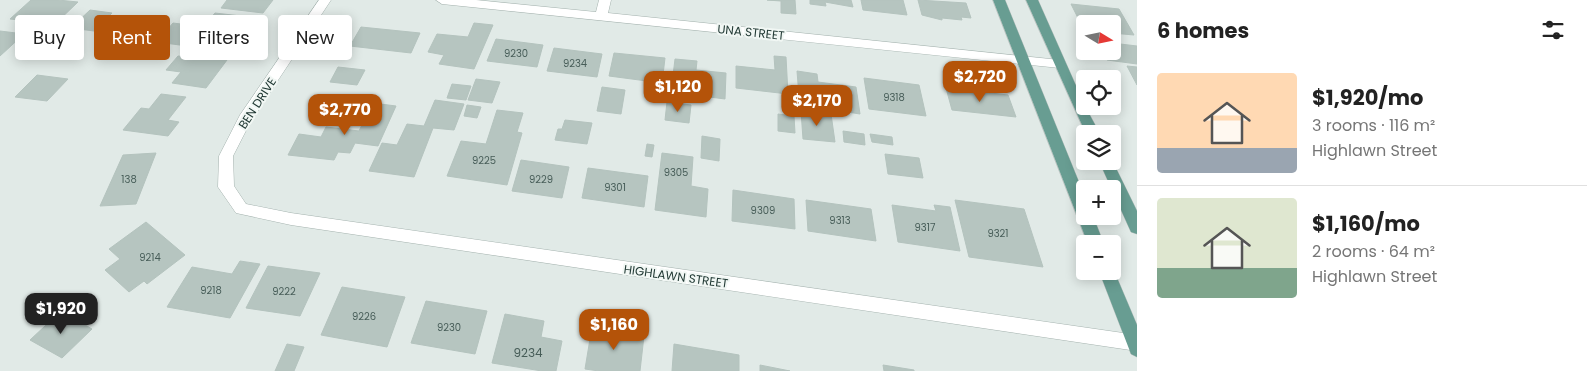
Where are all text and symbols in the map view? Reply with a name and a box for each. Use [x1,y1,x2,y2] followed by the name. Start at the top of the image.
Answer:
[15,15,84,60] chip: Buy
[94,15,170,60] chip: Rent
[180,15,268,60] chip: Filters
[278,15,352,60] chip: New
[1076,15,1121,60] north arrow
[1076,15,1121,280] map controls
[1157,16,1249,45] text: 6 homes
[1539,16,1567,44] icon: filters
[717,20,786,44] street label: UNA STREET
[504,46,528,61] house number: 9230
[563,56,587,71] house number: 9234
[939,61,1021,103] pin: $2,720
[954,65,1006,88] text: $2,720
[637,70,719,113] pin: $1,120
[1076,70,1121,115] button: locate
[234,74,280,132] street label: BEN DRIVE
[655,75,701,98] text: $1,120
[1312,83,1423,112] text: $1,920/mo
[776,84,858,127] pin: $2,170
[792,89,842,112] text: $2,170
[883,90,905,105] house number: 9318
[1197,93,1257,153] icon: home
[304,94,386,136] pin: $2,770
[319,98,371,121] text: $2,770
[1312,114,1435,137] text: 3 rooms · 116 m²
[1076,125,1121,170] button: layers
[1312,139,1437,162] text: Highlawn Street
[472,153,496,168] house number: 9225
[664,165,688,180] house number: 9305
[121,172,137,187] house number: 138
[529,172,553,187] house number: 9229
[604,180,626,195] house number: 9301
[1076,180,1121,225] button: +
[751,203,775,218] house number: 9309
[1312,209,1420,238] text: $1,160/mo
[829,213,851,228] house number: 9313
[1197,218,1257,278] icon: home
[915,220,936,235] house number: 9317
[987,226,1009,241] house number: 9321
[1076,235,1121,280] button: −
[1312,240,1435,263] text: 2 rooms · 64 m²
[139,250,161,265] house number: 9214
[623,260,730,292] street label: HIGHLAWN STREET
[1312,265,1437,288] text: Highlawn Street
[200,283,222,298] house number: 9218
[272,284,296,299] house number: 9222
[20,292,102,335] pin: $1,920
[36,297,86,320] text: $1,920
[573,308,655,351] pin: $1,160
[352,309,376,324] house number: 9226
[590,313,638,336] text: $1,160
[437,320,461,335] house number: 9230
[513,344,543,361] house number: 9234

